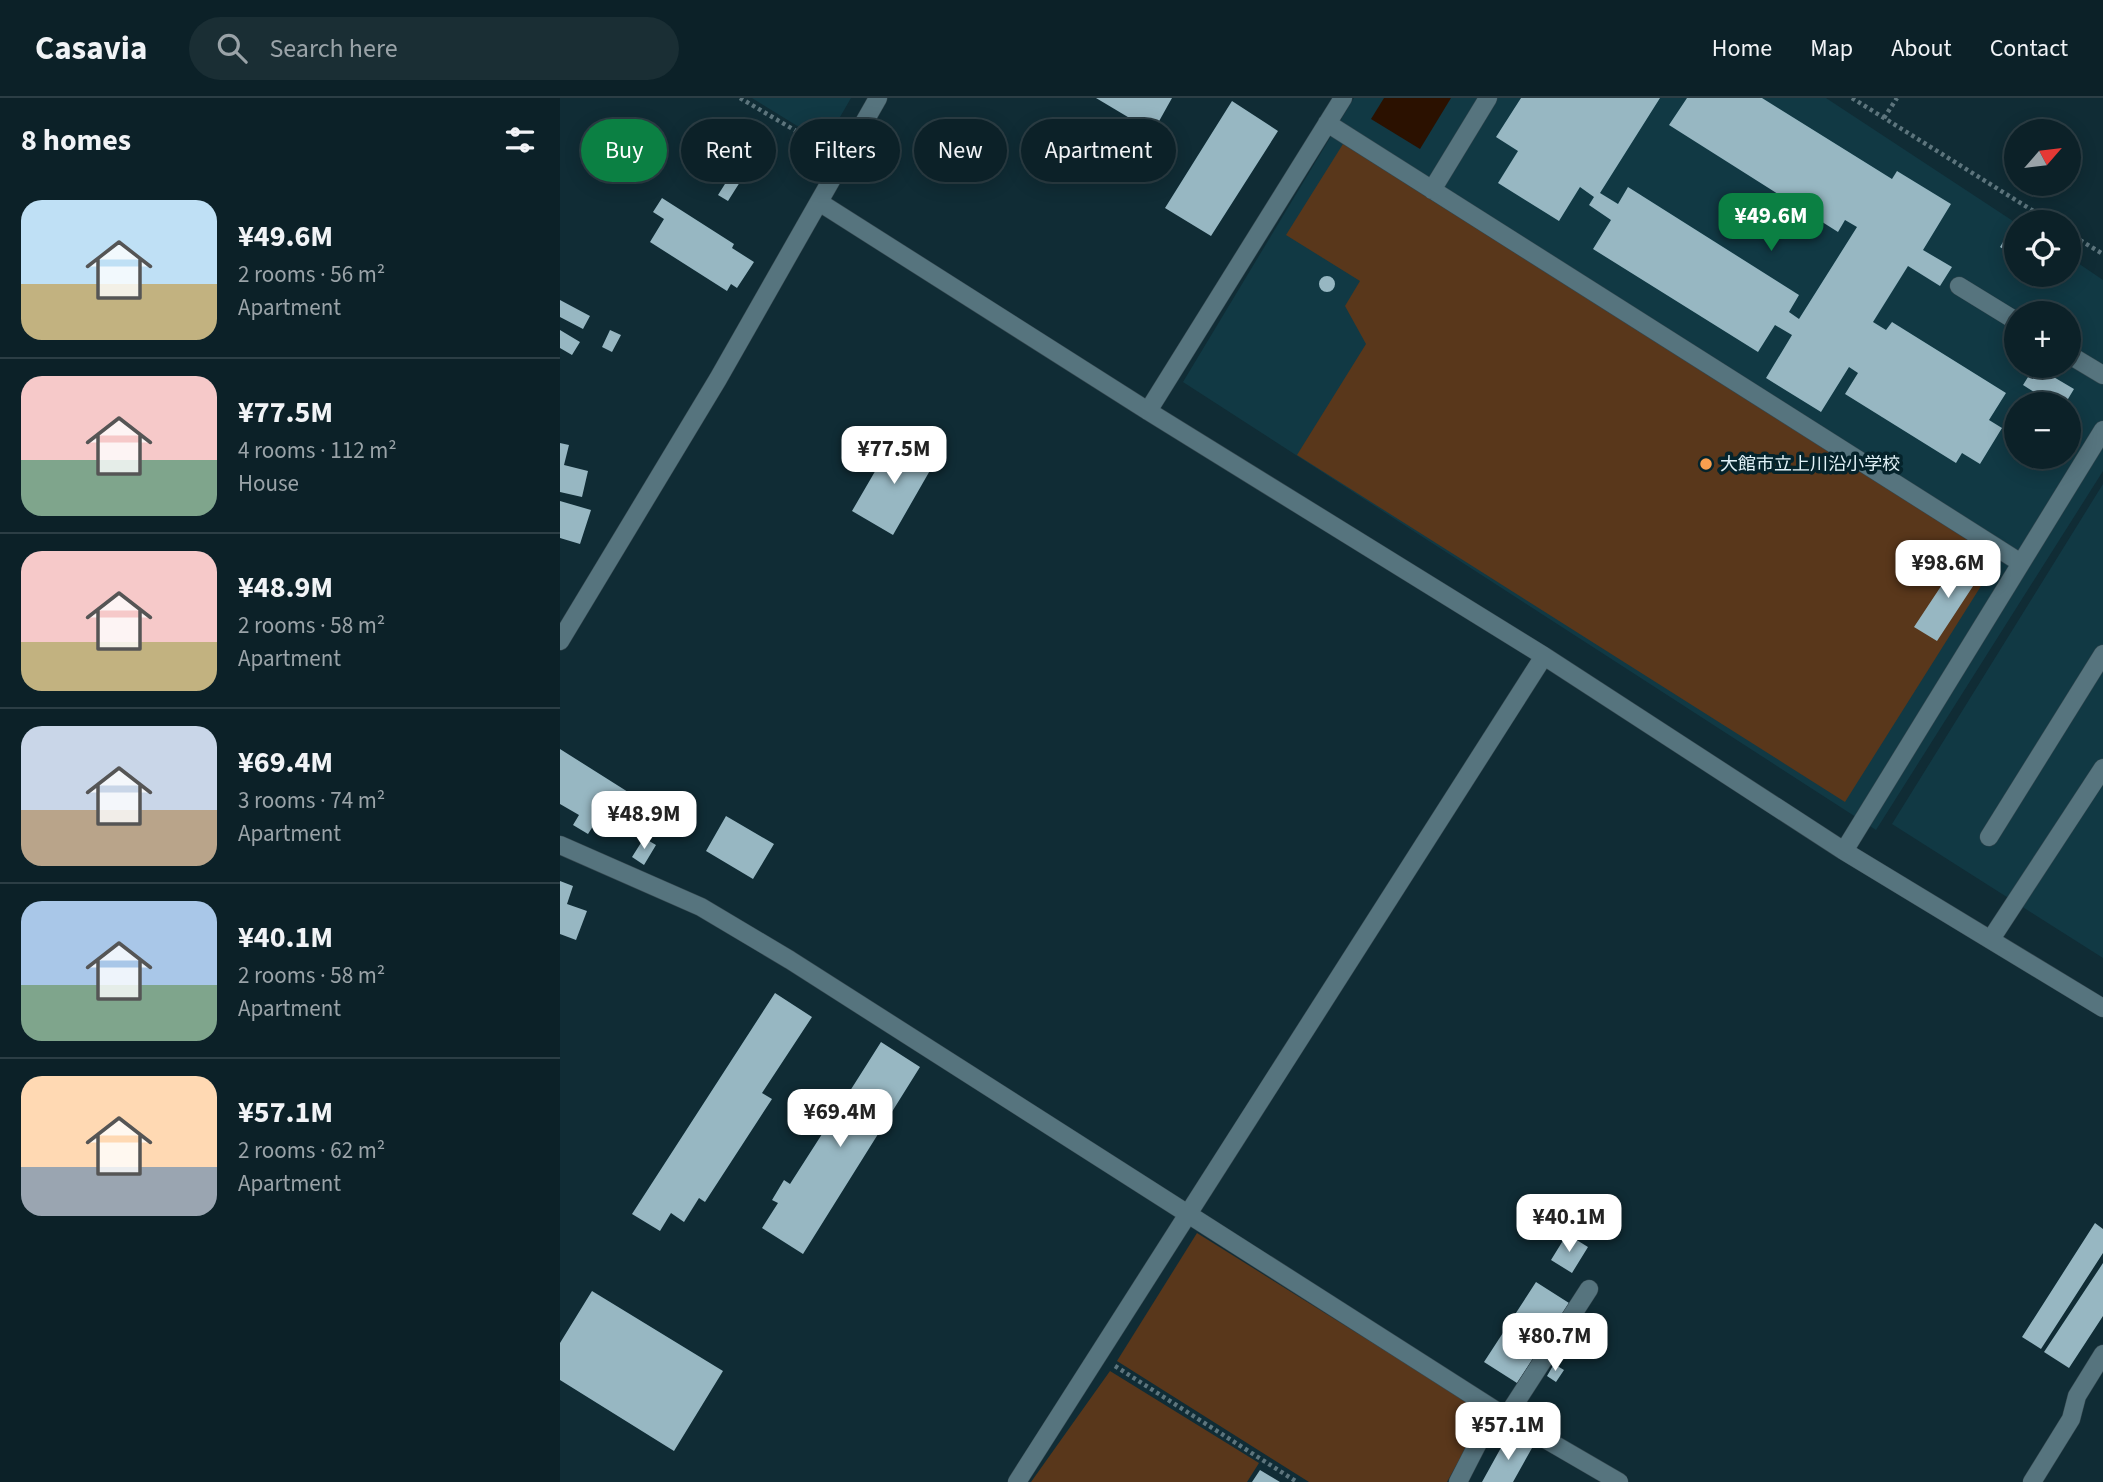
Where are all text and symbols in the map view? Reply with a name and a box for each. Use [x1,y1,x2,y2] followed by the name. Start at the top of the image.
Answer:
[189,17,679,80] search box
[35,25,147,72] text: Casavia
[213,29,251,67] icon: search
[269,30,398,67] text: Search here
[1712,31,1772,66] text: Home
[1810,31,1853,66] text: Map
[1891,31,1952,66] text: About
[1990,31,2068,66] text: Contact
[21,119,131,162] text: 8 homes
[581,119,667,182] chip: Buy
[681,119,776,182] chip: Rent
[790,119,900,182] chip: Filters
[914,119,1007,182] chip: New
[1021,119,1176,182] chip: Apartment
[2004,119,2081,196] north arrow
[2004,119,2081,469] map controls
[501,121,539,159] icon: filters
[1714,194,1828,253] pin: ¥49.6M
[1734,199,1808,232] text: ¥49.6M
[2004,210,2081,287] button: locate
[238,215,333,258] text: ¥49.6M
[77,228,161,312] icon: home
[238,258,385,291] text: 2 rooms · 56 m²
[238,291,341,324] text: Apartment
[2004,301,2081,378] button: +
[238,391,333,434] text: ¥77.5M
[2004,392,2081,469] button: −
[77,404,161,488] icon: home
[837,426,951,486] pin: ¥77.5M
[857,432,931,465] text: ¥77.5M
[238,434,397,467] text: 4 rooms · 112 m²
[1720,452,1900,477] place label: 大館市立上川沿小学校
[1698,456,1714,472] marker: 大館市立上川沿小学校
[238,467,299,500] text: House
[1891,540,2005,600] pin: ¥98.6M
[1911,546,1985,579] text: ¥98.6M
[238,566,333,609] text: ¥48.9M
[77,579,161,663] icon: home
[238,609,385,642] text: 2 rooms · 58 m²
[238,642,341,675] text: Apartment
[238,741,333,784] text: ¥69.4M
[77,754,161,838] icon: home
[238,784,385,817] text: 3 rooms · 74 m²
[587,792,701,851] pin: ¥48.9M
[607,797,681,830] text: ¥48.9M
[238,817,341,850] text: Apartment
[238,916,333,959] text: ¥40.1M
[77,929,161,1013] icon: home
[238,959,385,992] text: 2 rooms · 58 m²
[238,992,341,1025] text: Apartment
[783,1090,897,1149] pin: ¥69.4M
[238,1091,333,1134] text: ¥57.1M
[803,1095,877,1128] text: ¥69.4M
[77,1104,161,1188] icon: home
[238,1134,385,1167] text: 2 rooms · 62 m²
[238,1167,341,1200] text: Apartment
[1512,1194,1626,1254] pin: ¥40.1M
[1532,1200,1606,1233] text: ¥40.1M
[1498,1314,1612,1373] pin: ¥80.7M
[1518,1319,1592,1352] text: ¥80.7M
[1451,1402,1565,1462] pin: ¥57.1M
[1471,1408,1545,1441] text: ¥57.1M

